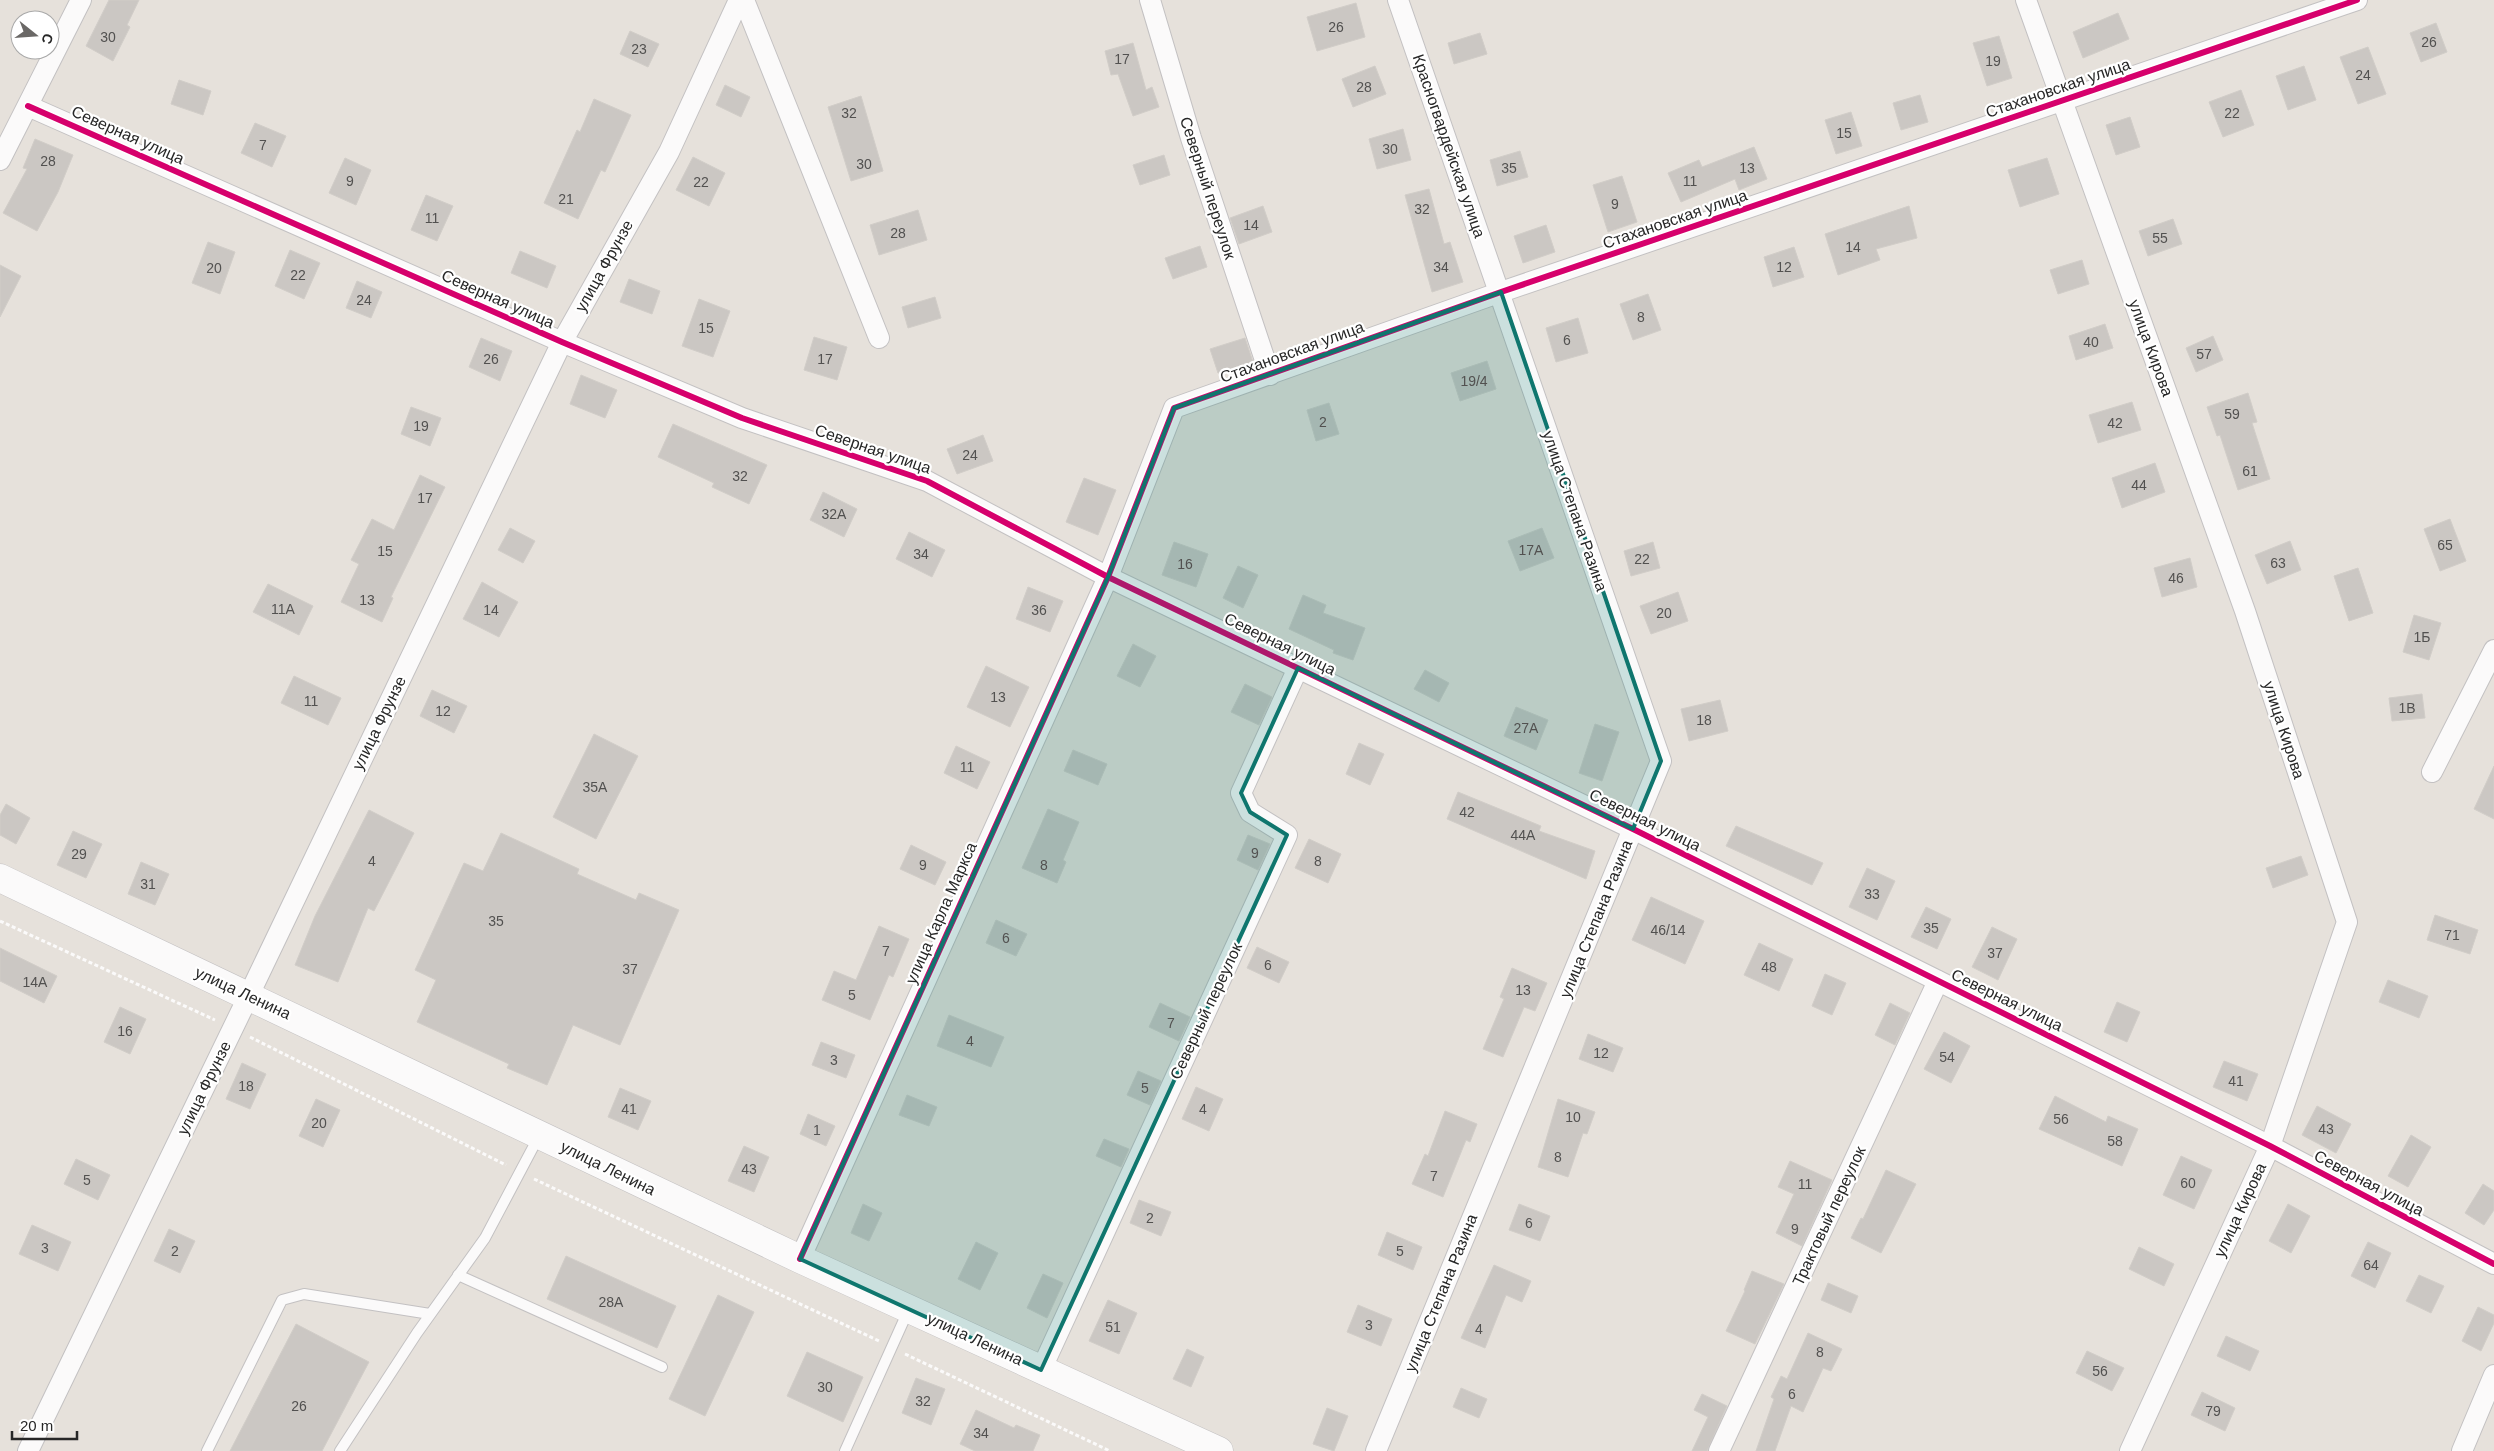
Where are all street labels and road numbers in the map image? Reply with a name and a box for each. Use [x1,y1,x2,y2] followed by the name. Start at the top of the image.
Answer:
[1410,52,1488,240] street label: Красногвардейская улица
[1984,55,2133,121] street label: Стахановская улица
[69,103,187,167] street label: Северная улица
[1177,115,1239,262] street label: Северный переулок
[1601,186,1750,252] street label: Стахановская улица
[572,217,636,315] street label: улица Фрунзе
[439,267,557,331] street label: Северная улица
[2126,297,2176,399] street label: улица Кирова
[1218,318,1366,386] street label: Стахановская улица
[813,421,933,477] street label: Северная улица
[1540,429,1611,594] street label: улица Степана Разина
[1222,610,1338,678] street label: Северная улица
[349,673,409,773] street label: улица Фрунзе
[2260,679,2308,781] street label: улица Кирова
[1587,786,1703,854] street label: Северная улица
[1557,838,1636,1000] street label: улица Степана Разина
[902,840,980,986] street label: улица Карла Маркса
[1167,939,1246,1082] street label: Северный переулок
[193,963,294,1023] street label: улица Ленина
[1949,966,2065,1034] street label: Северная улица
[174,1038,234,1138] street label: улица Фрунзе
[558,1138,658,1198] street label: улица Ленина
[1789,1143,1869,1288] street label: Трактовый переулок
[2311,1147,2427,1219] street label: Северная улица
[2211,1160,2269,1260] street label: улица Кирова
[1402,1212,1481,1374] street label: улица Степана Разина
[925,1309,1026,1369] street label: улица Ленина

